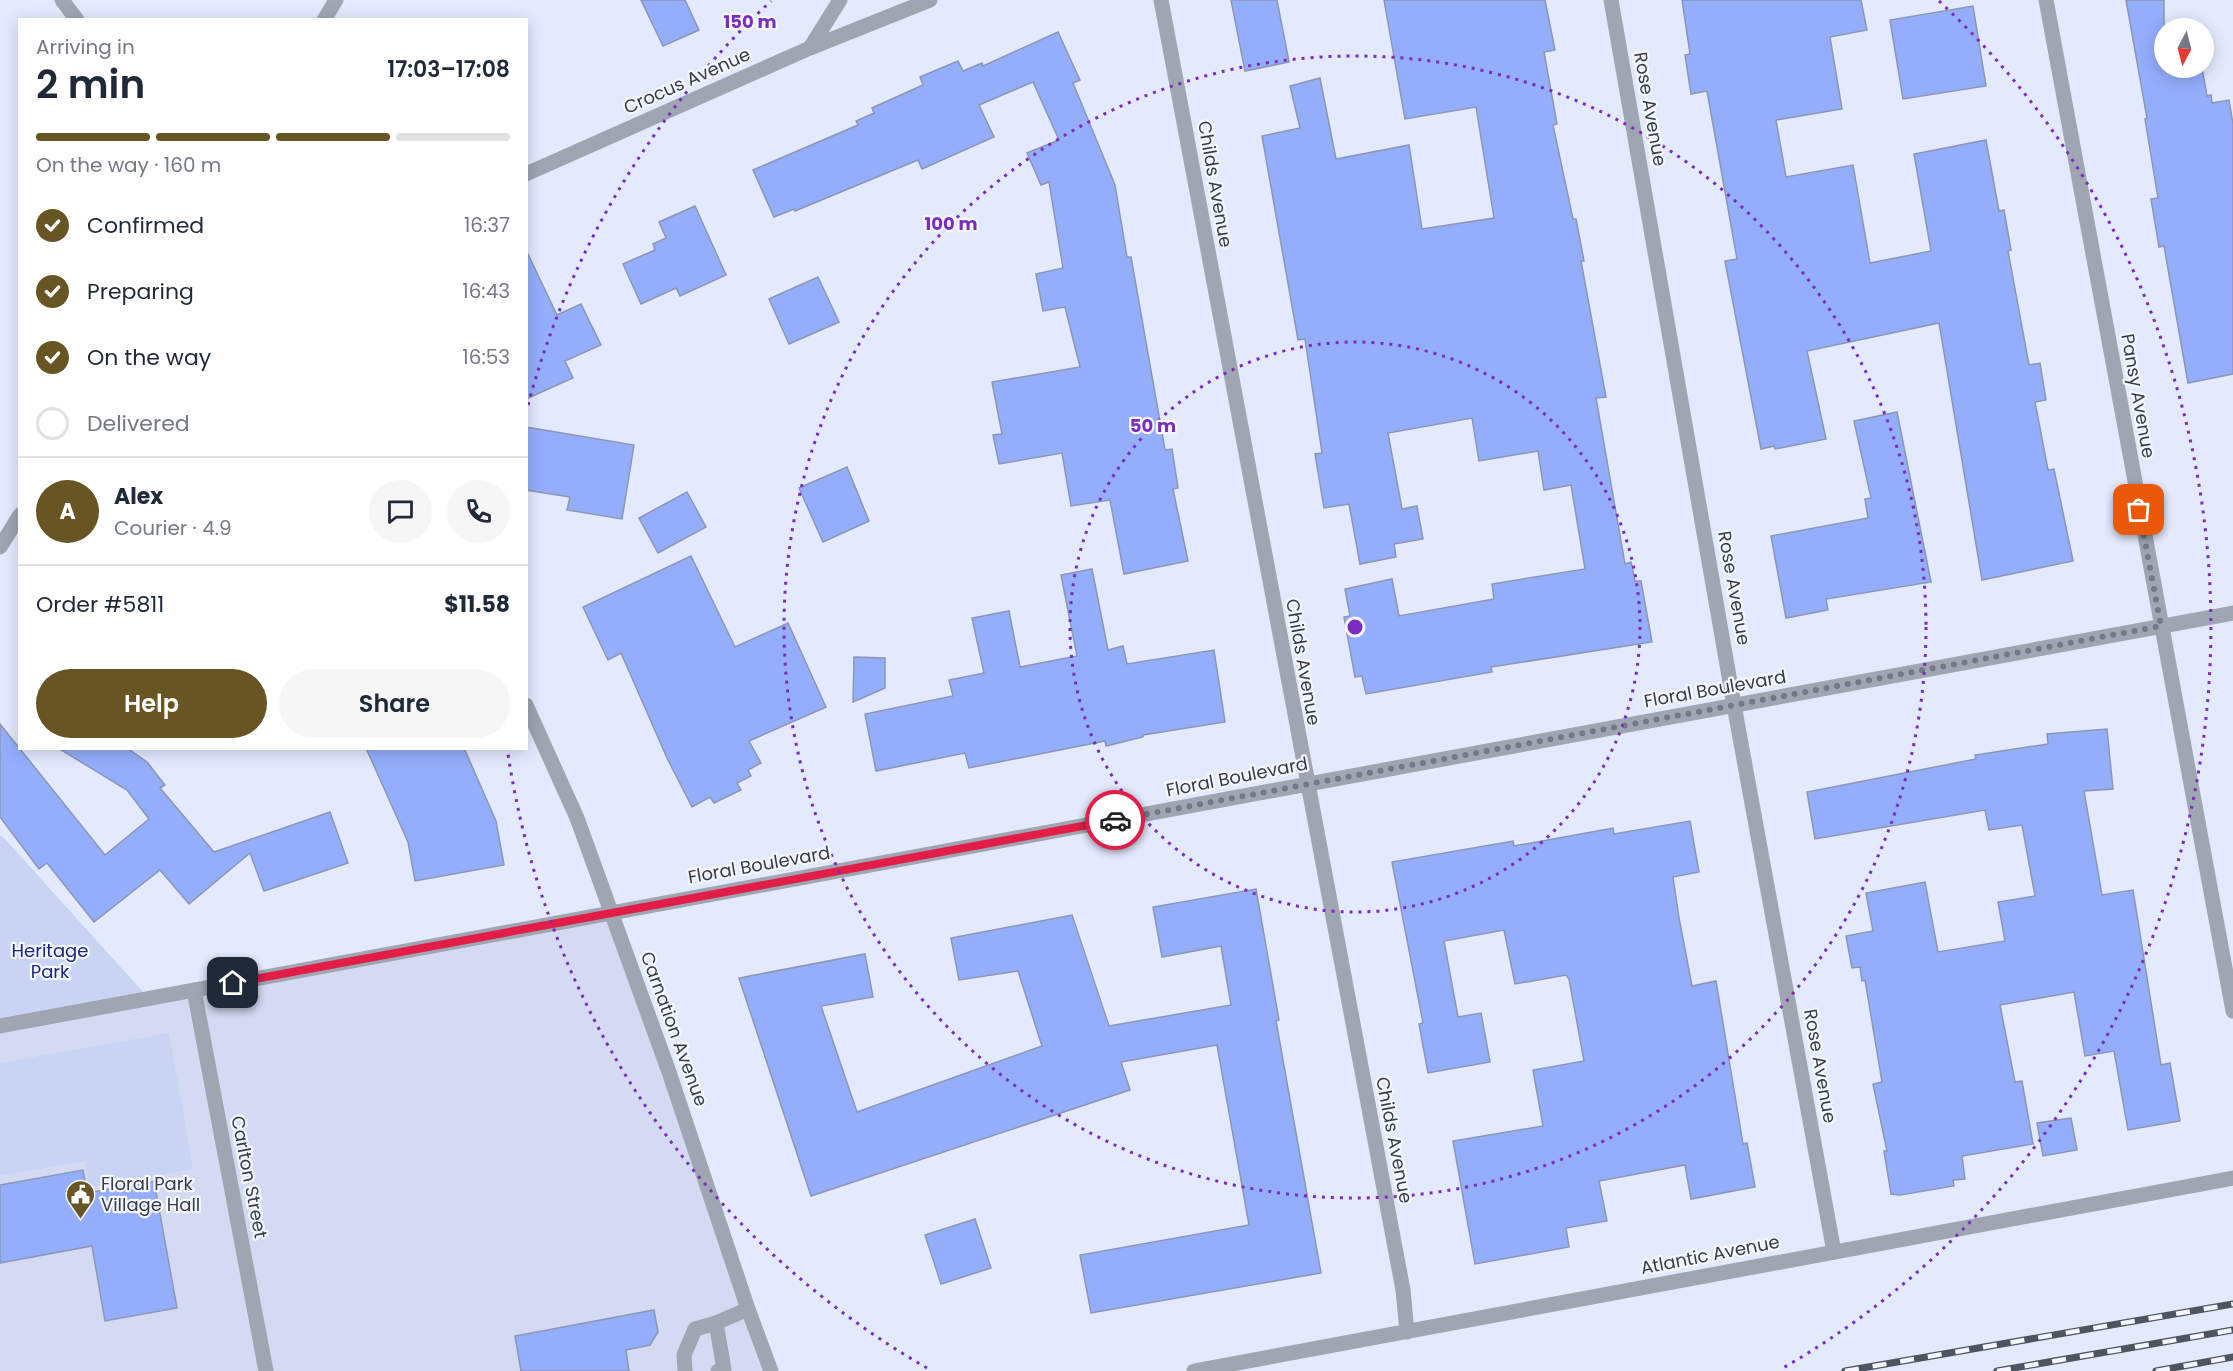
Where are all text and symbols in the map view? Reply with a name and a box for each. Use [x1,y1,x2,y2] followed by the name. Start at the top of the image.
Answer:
[723,9,777,34] text: 150 m
[2154,18,2214,78] north arrow
[2154,18,2214,78] map controls
[36,33,135,61] text: Arriving in
[619,41,754,120] street label: Crocus Avenue
[1628,50,1673,168] street label: Rose Avenue
[387,54,510,85] text: 17:03–17:08
[36,57,145,112] text: 2 min
[1192,119,1239,249] street label: Childs Avenue
[36,151,221,179] text: On the way · 160 m
[36,209,69,242] icon: check
[87,210,204,241] text: Confirmed
[464,211,510,239] text: 16:37
[924,211,978,236] text: 100 m
[36,275,69,308] icon: check
[87,276,194,307] text: Preparing
[462,277,510,305] text: 16:43
[2115,332,2162,460] street label: Pansy Avenue
[36,341,69,374] icon: check
[87,342,211,373] text: On the way
[462,343,510,371] text: 16:53
[87,408,190,439] text: Delivered
[1130,413,1176,438] text: 50 m
[369,480,432,543] button: chat
[447,480,510,543] button: phone
[114,481,163,512] text: Alex
[2113,484,2164,535] pin
[2122,493,2155,526] icon: bag
[59,496,76,527] text: A
[114,514,232,542] text: Courier · 4.9
[1712,529,1757,647] street label: Rose Avenue
[36,589,164,620] text: Order #5811
[444,589,510,620] text: $11.58
[1280,597,1327,727] street label: Childs Avenue
[1345,617,1365,637] centre of rings
[1642,664,1788,713] street label: Floral Boulevard
[36,669,267,738] button: Help
[279,669,510,738] button: Share
[1164,751,1310,803] street label: Floral Boulevard
[1085,790,1145,850] courier
[1099,804,1132,837] icon: car
[686,840,832,889] street label: Floral Boulevard
[12,938,88,984] park label: Heritage Park
[635,948,714,1110] street label: Carnation Avenue
[207,957,258,1008] pin
[216,966,249,999] icon: home
[1798,1007,1843,1125] street label: Rose Avenue
[1370,1075,1419,1205] street label: Childs Avenue
[225,1114,274,1240] street label: Carlton Street
[101,1171,200,1217] place label: Floral Park Village Hall
[64,1178,96,1220] public building icon: Floral Park Village Hall
[1638,1229,1782,1280] street label: Atlantic Avenue

